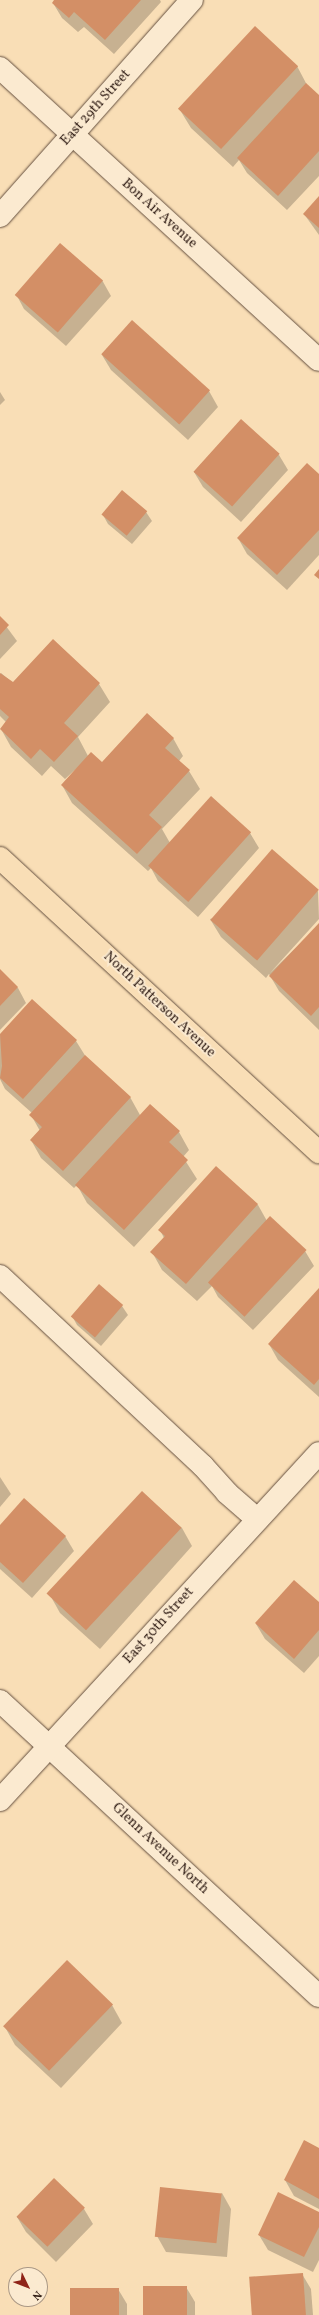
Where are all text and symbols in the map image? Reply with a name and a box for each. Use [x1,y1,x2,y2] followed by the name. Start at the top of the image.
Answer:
[57,67,135,149] street label: East 29th Street
[118,176,200,252] street label: Bon Air Avenue
[99,949,219,1061] street label: North Patterson Avenue
[120,1584,198,1668] street label: East 30th Street
[108,1800,212,1898] street label: Glenn Avenue North
[8,2267,48,2307] north arrow
[28,2287,45,2303] text: N

